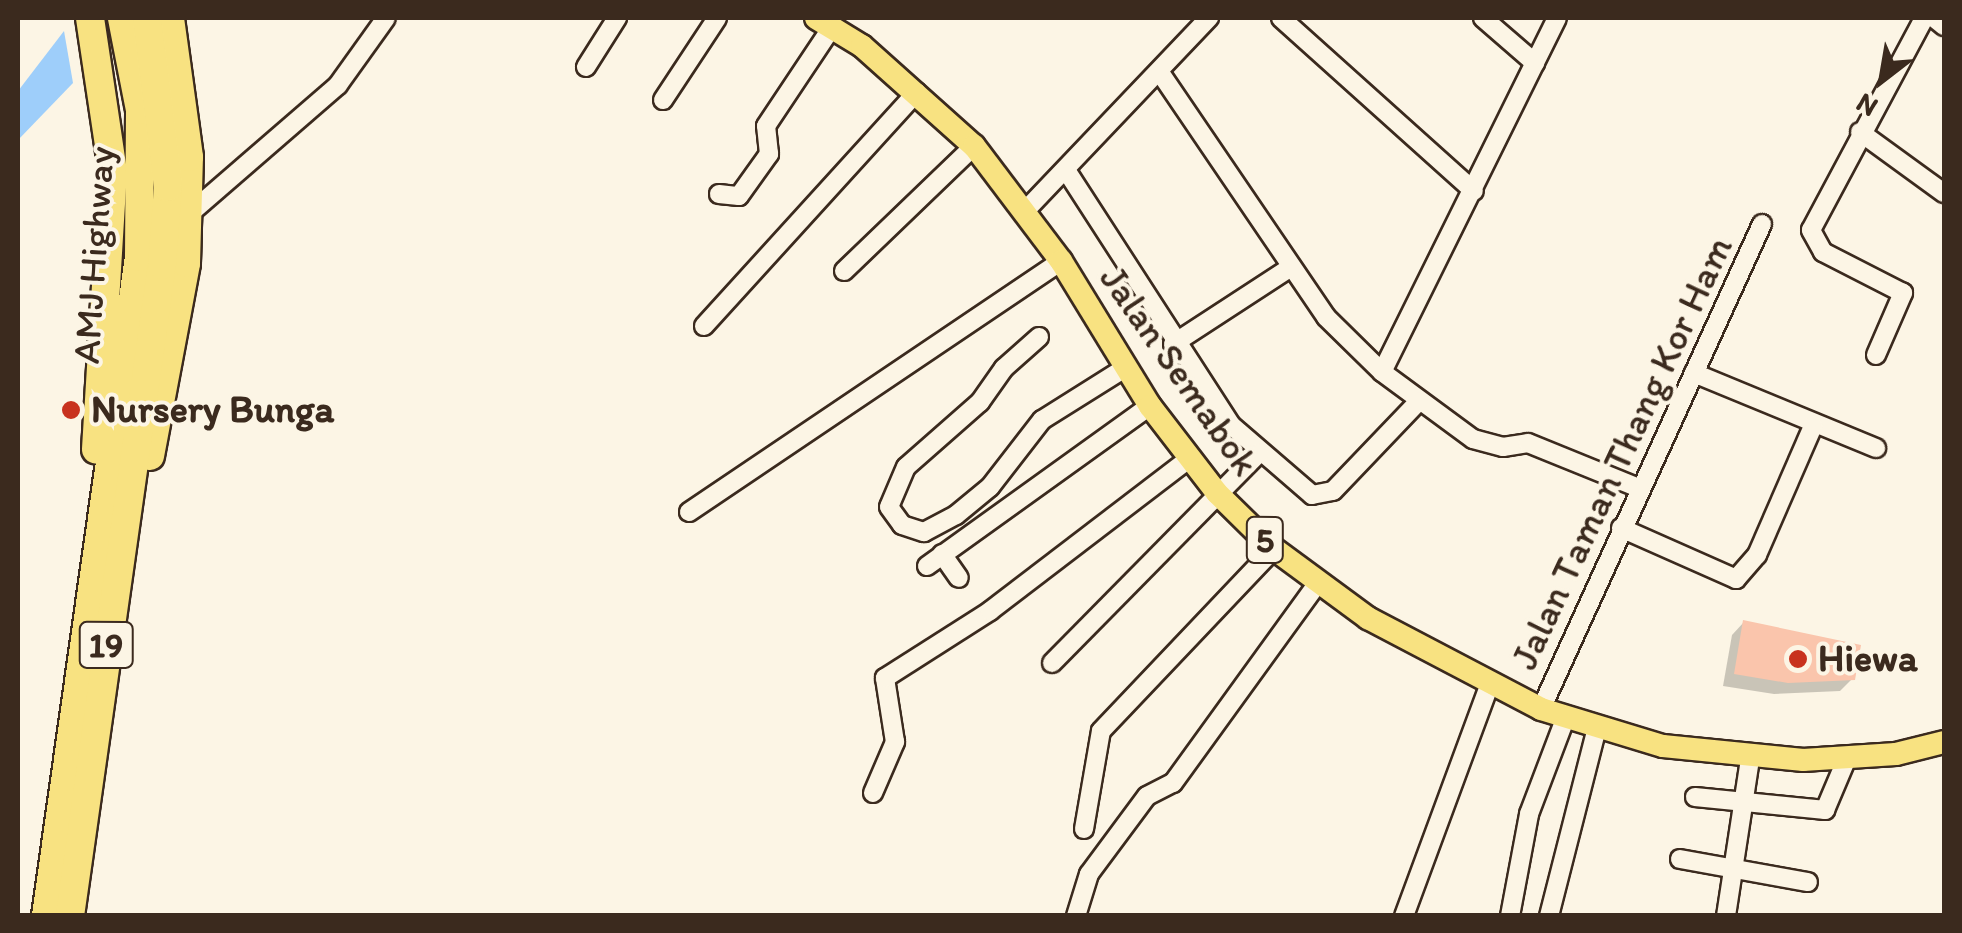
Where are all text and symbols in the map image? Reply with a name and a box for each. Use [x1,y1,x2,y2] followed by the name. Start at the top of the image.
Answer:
[1832,30,1932,130] north arrow
[1850,86,1883,125] text: N
[64,145,124,365] street label: AMJ Highway
[1503,231,1741,675] street label: Jalan Taman Thang Kor Ham
[1090,258,1268,484] street label: Jalan Semabok
[91,387,334,433] place label: Nursery Bunga
[60,399,82,421] marker: Nursery Bunga
[1245,510,1285,570] road number: 5
[78,615,134,675] road number: 19
[1818,636,1918,682] place label: Hiewa
[1787,648,1809,670] marker: Hiewa

